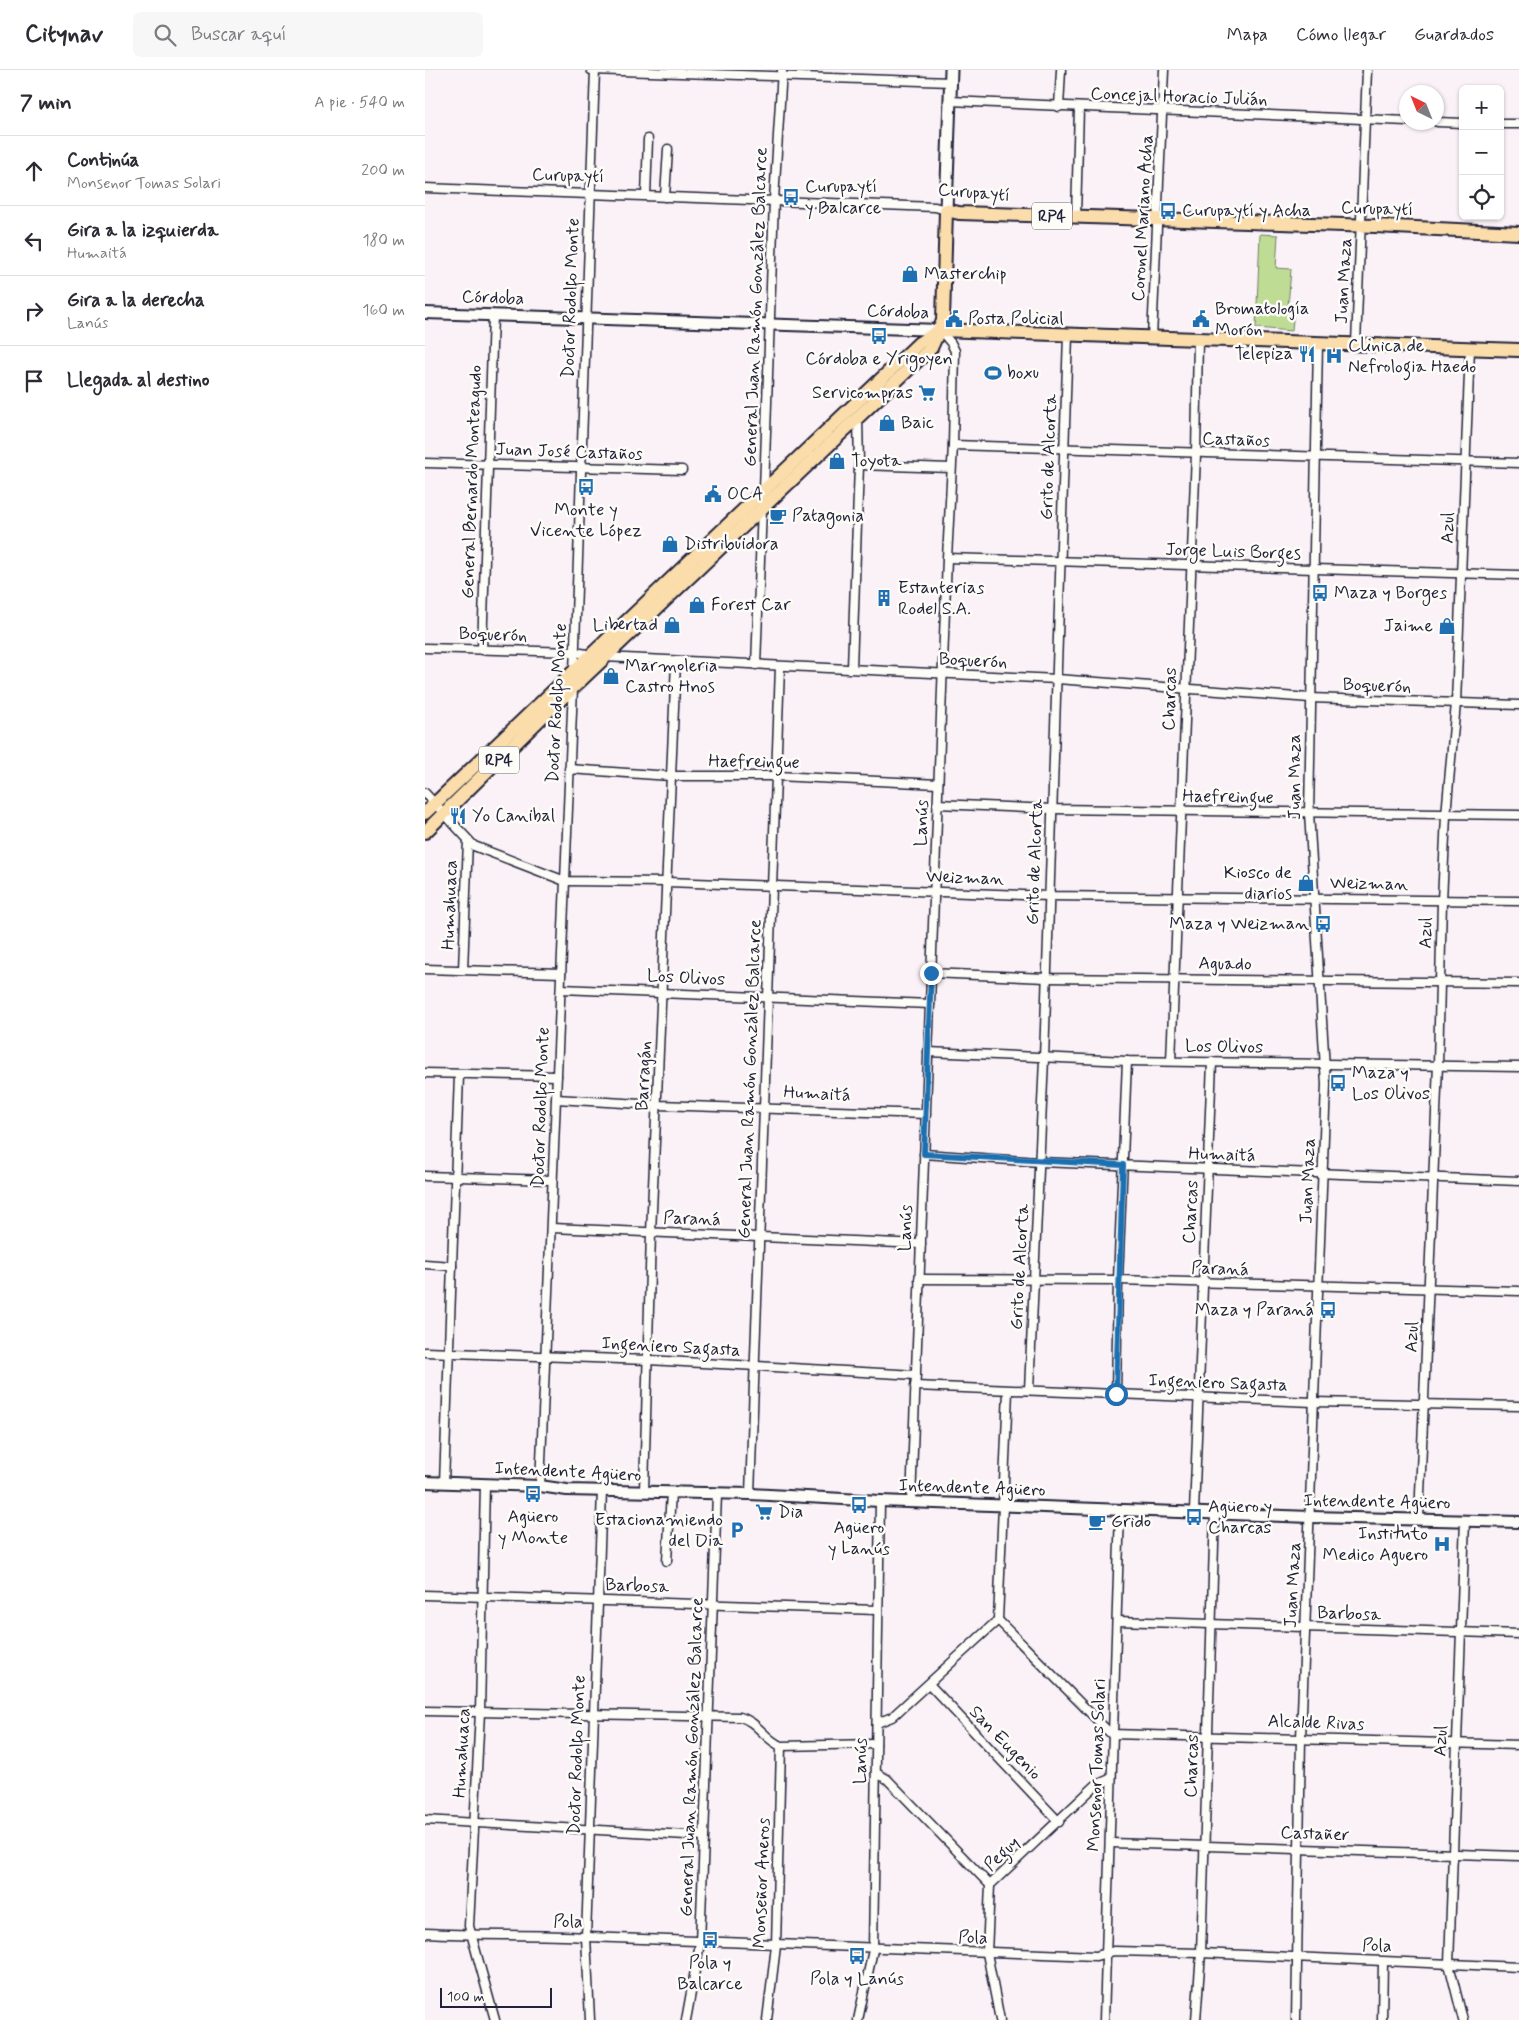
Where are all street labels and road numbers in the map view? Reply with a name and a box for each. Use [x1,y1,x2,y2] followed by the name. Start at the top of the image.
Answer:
[1090,82,1268,112] street label: Concejal Horacio Julián
[1127,134,1159,302] street label: Coronel Mariano Acha
[738,147,774,467] street label: General Juan Ramón González Balcarce
[532,163,604,189] street label: Curupaytí
[937,178,1011,208] street label: Curupaytí
[1341,196,1413,222] street label: Curupaytí
[1032,202,1072,230] road number: RP4
[556,218,588,379] street label: Doctor Rodolfo Monte
[1330,237,1358,325] street label: Juan Maza
[461,285,525,311] street label: Córdoba
[866,299,930,325] street label: Córdoba
[456,365,488,599] street label: General Bernardo Monteagudo
[1035,393,1063,520] street label: Grito de Alcorta
[1202,427,1270,453] street label: Castaños
[495,437,643,467] street label: Juan José Castaños
[1436,512,1460,544] street label: Azul
[1165,538,1301,568] street label: Jorge Luis Borges
[458,622,528,648] street label: Boquerón
[541,622,575,784] street label: Doctor Rodolfo Monte
[938,647,1008,675] street label: Boquerón
[1157,667,1183,731] street label: Charcas
[1342,673,1412,699] street label: Boquerón
[1283,734,1307,820] street label: Juan Maza
[479,746,519,774] road number: RP4
[708,749,800,777] street label: Haefreingue
[1182,784,1274,812] street label: Haefreingue
[1021,798,1049,925] street label: Grito de Alcorta
[909,799,935,847] street label: Lanús
[436,860,464,950] street label: Humahuaca
[926,865,1004,891] street label: Weizman
[1330,871,1408,897] street label: Weizman
[1414,917,1438,949] street label: Azul
[732,919,768,1239] street label: General Juan Ramón González Balcarce
[1198,952,1252,976] street label: Aguado
[646,964,726,992] street label: Los Olivos
[526,1027,558,1188] street label: Doctor Rodolfo Monte
[1185,1034,1263,1060] street label: Los Olivos
[630,1040,658,1112] street label: Barragán
[783,1080,851,1108] street label: Humaitá
[1295,1138,1321,1224] street label: Juan Maza
[1188,1142,1256,1168] street label: Humaitá
[1177,1180,1205,1244] street label: Charcas
[1005,1203,1035,1331] street label: Grito de Alcorta
[893,1204,919,1252] street label: Lanús
[663,1206,721,1232] street label: Paraná
[1191,1256,1249,1282] street label: Paraná
[1399,1321,1425,1353] street label: Azul
[601,1331,741,1365] street label: Ingeniero Sagasta
[1148,1369,1288,1399] street label: Ingeniero Sagasta
[494,1456,642,1488] street label: Intendente Agüero
[898,1473,1046,1503] street label: Intendente Agüero
[1303,1489,1451,1515] street label: Intendente Agüero
[1279,1541,1307,1629] street label: Juan Maza
[605,1573,670,1599] street label: Barbosa
[674,1597,710,1917] street label: General Juan Ramón González Balcarce
[1317,1601,1382,1627] street label: Barbosa
[562,1675,594,1836] street label: Doctor Rodolfo Monte
[1082,1678,1112,1852] street label: Monsenor Tomas Solari
[963,1701,1047,1785] street label: San Eugenio
[448,1707,476,1799] street label: Humahuaca
[1267,1709,1365,1737] street label: Alcalde Rivas
[1428,1725,1454,1757] street label: Azul
[1179,1734,1205,1798] street label: Charcas
[849,1737,873,1784] street label: Lanús
[748,1817,776,1949] street label: Monseñor Aneros
[1280,1821,1350,1847] street label: Castañer
[979,1831,1027,1878] street label: Peguy
[553,1910,583,1934] street label: Pola
[958,1925,988,1951] street label: Pola
[1362,1933,1392,1959] street label: Pola

